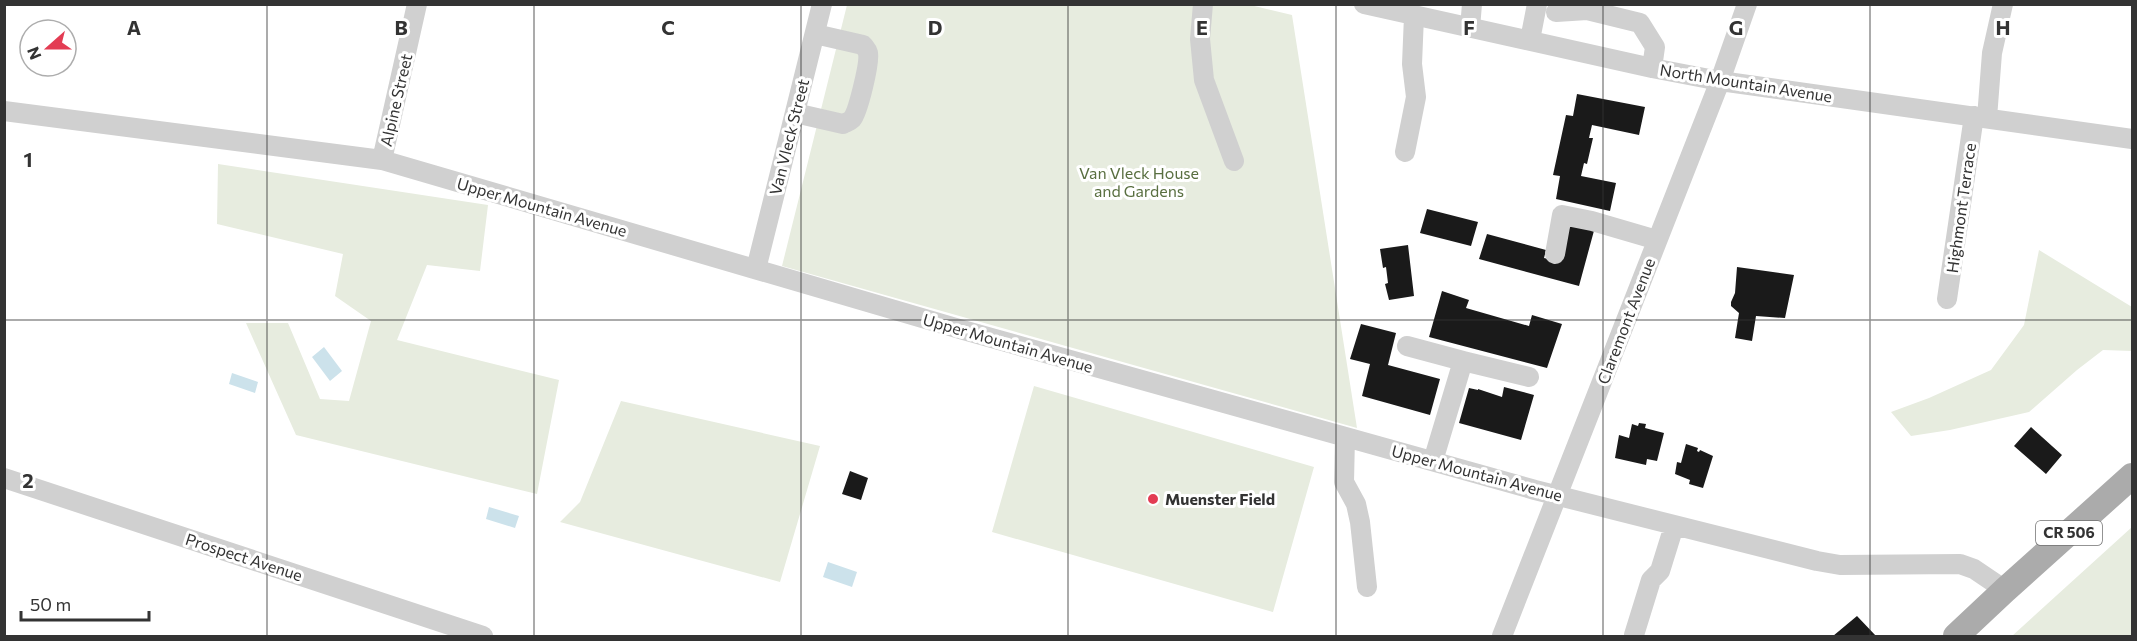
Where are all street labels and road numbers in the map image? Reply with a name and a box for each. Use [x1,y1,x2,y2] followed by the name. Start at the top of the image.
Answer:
[376,51,416,148] street label: Alpine Street
[1658,59,1834,106] street label: North Mountain Avenue
[765,76,812,197] street label: Van Vleck Street
[1942,142,1979,274] street label: Highmont Terrace
[455,173,629,240] street label: Upper Mountain Avenue
[1593,255,1658,387] street label: Claremont Avenue
[921,309,1095,376] street label: Upper Mountain Avenue
[1390,441,1565,504] street label: Upper Mountain Avenue
[2036,521,2102,545] road number: CR 506
[183,529,305,584] street label: Prospect Avenue

